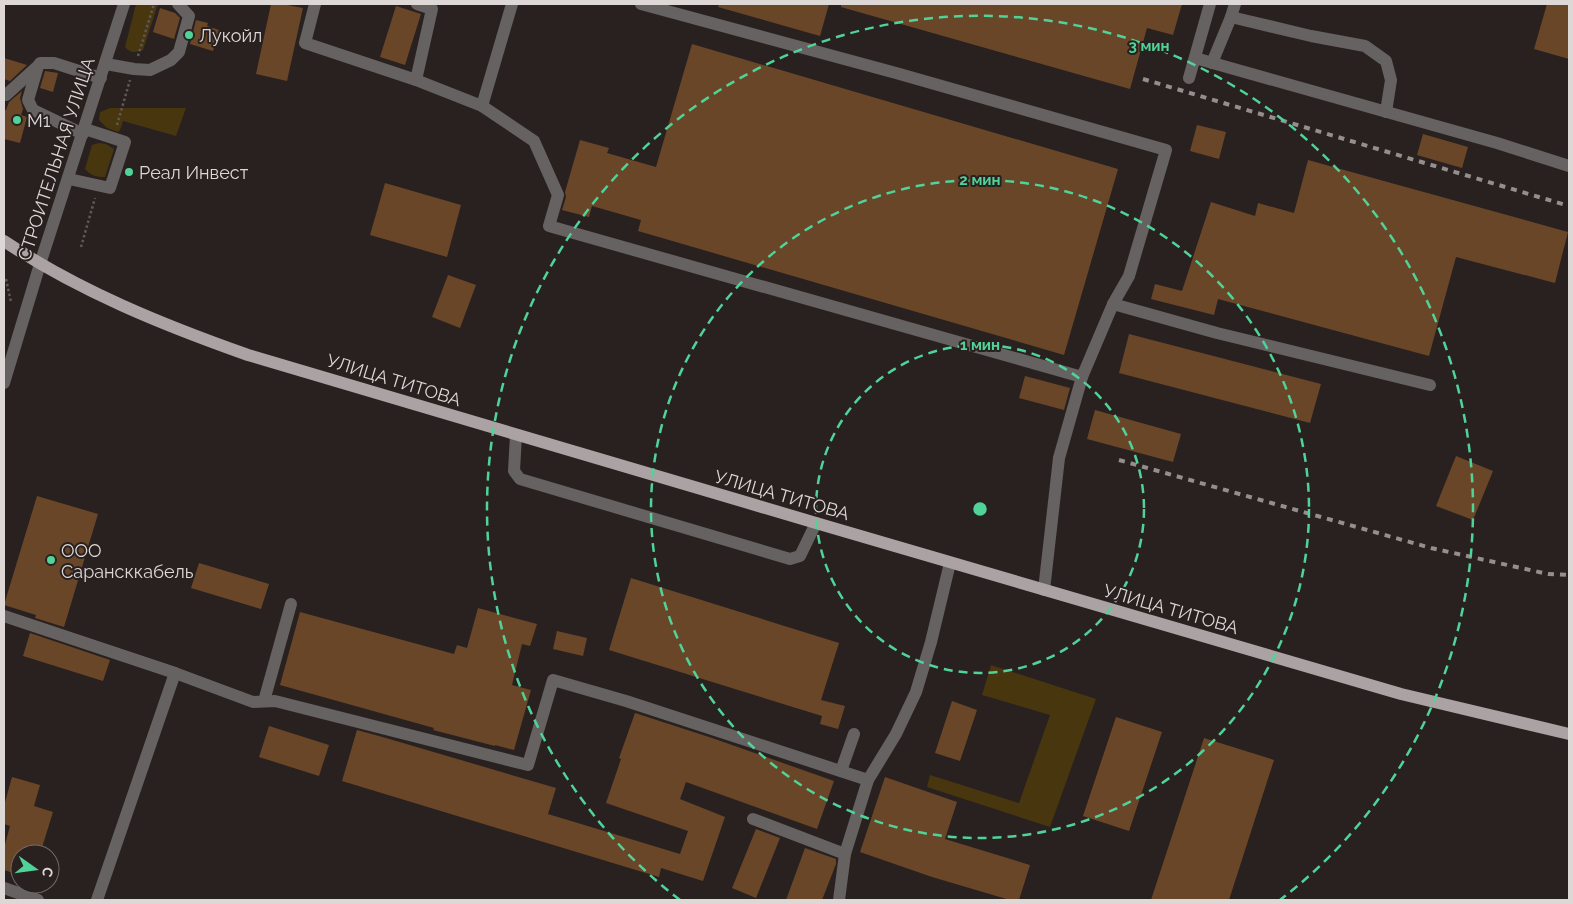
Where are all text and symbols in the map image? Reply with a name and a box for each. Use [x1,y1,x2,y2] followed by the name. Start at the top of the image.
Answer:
[199,25,262,46] place label: Лукойл
[183,29,195,41] marker: Лукойл
[1128,37,1170,55] text: 3 мин
[13,55,99,263] street label: СТРОИТЕЛЬНАЯ УЛИЦА
[27,110,51,131] place label: М1
[11,114,23,126] marker: М1
[139,162,249,183] place label: Реал Инвест
[123,166,135,178] marker: Реал Инвест
[959,171,1001,189] text: 2 мин
[960,336,1000,354] text: 1 мин
[324,350,464,410] street label: УЛИЦА ТИТОВА
[712,466,852,524] street label: УЛИЦА ТИТОВА
[971,500,989,518] centre of rings
[61,540,194,582] place label: ООО Сарансккабель
[45,554,57,566] marker: ООО Сарансккабель
[1101,580,1241,638] street label: УЛИЦА ТИТОВА
[10,844,60,894] north arrow
[39,866,57,879] text: С

